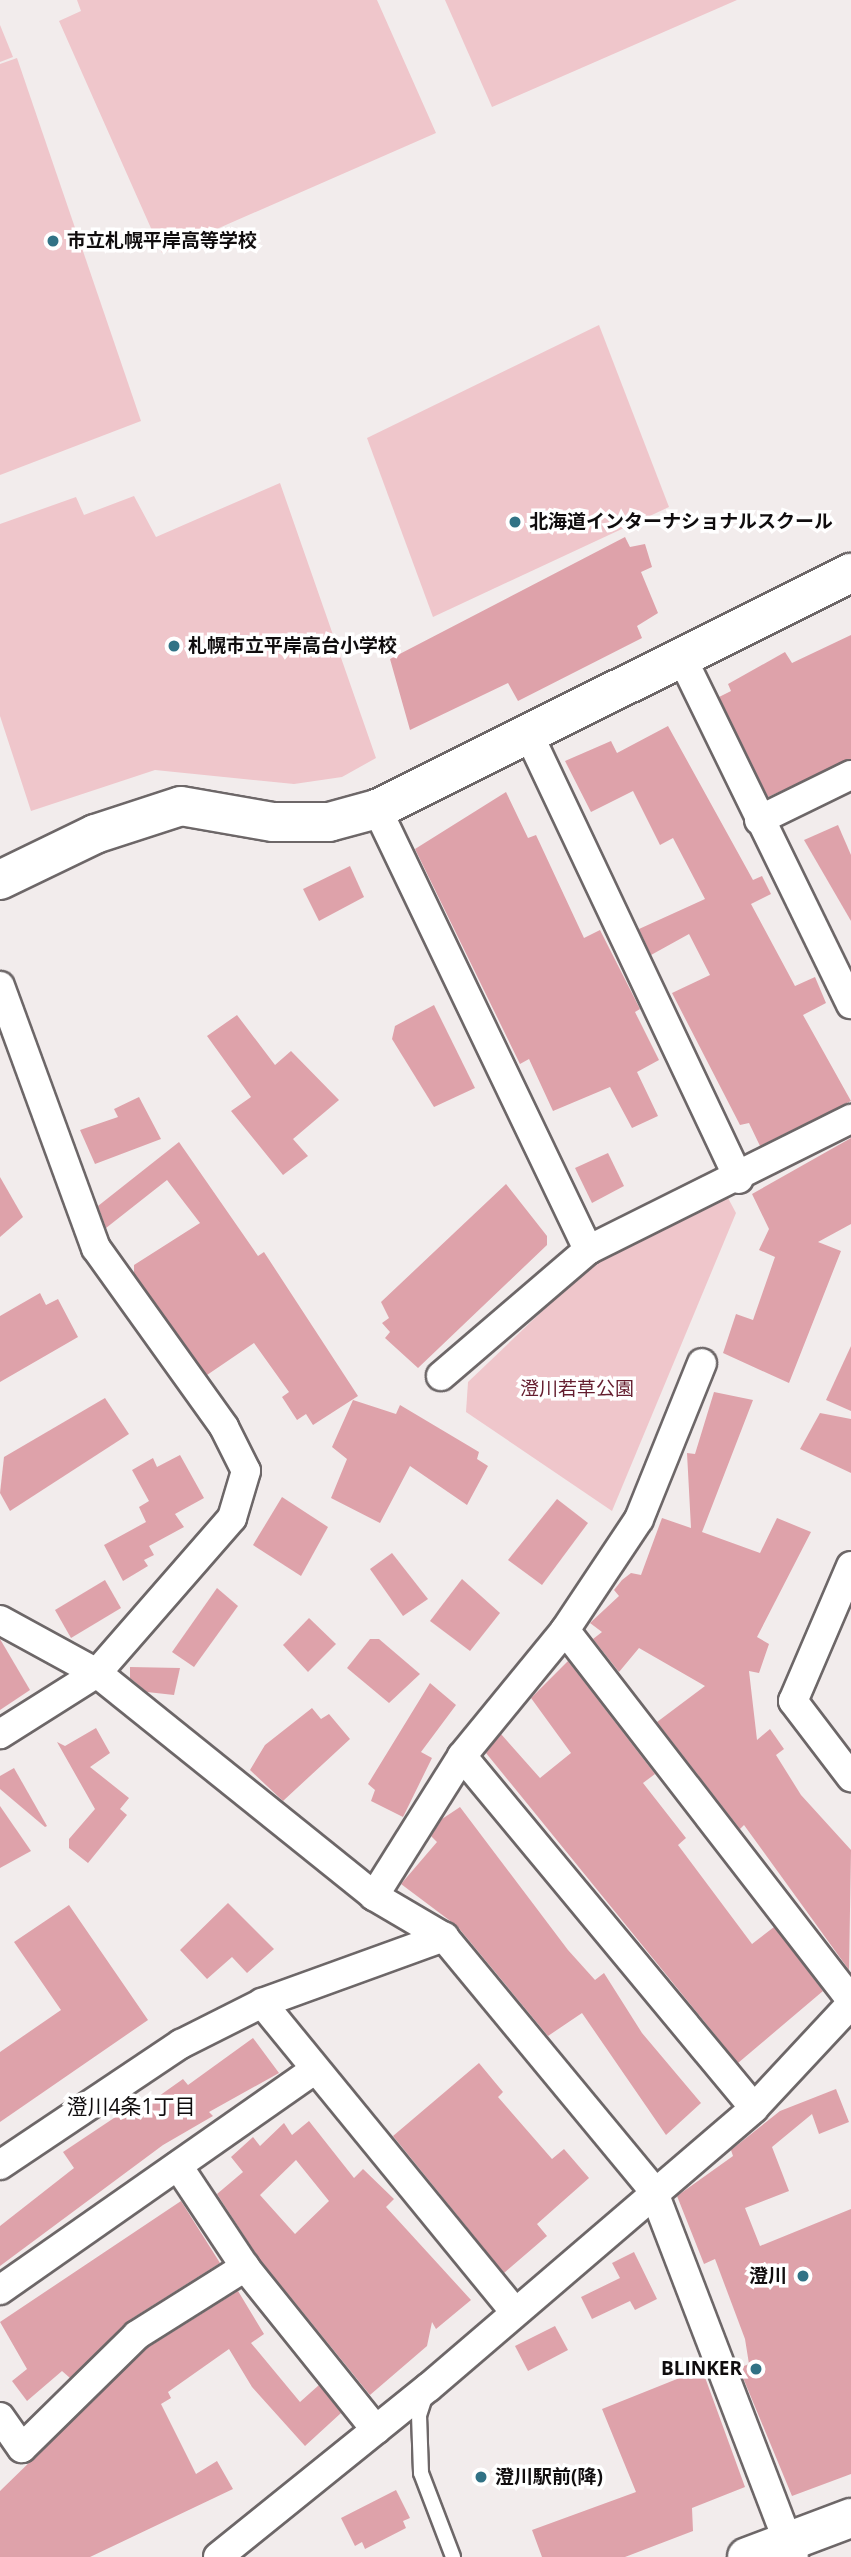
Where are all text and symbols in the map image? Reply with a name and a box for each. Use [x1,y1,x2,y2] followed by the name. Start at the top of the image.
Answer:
[67,230,257,252] place label: 市立札幌平岸高等学校
[45,233,61,249] marker: 市立札幌平岸高等学校
[529,511,833,533] place label: 北海道インターナショナルスクール
[507,514,523,530] marker: 北海道インターナショナルスクール
[188,635,397,657] place label: 札幌市立平岸高台小学校
[166,638,182,654] marker: 札幌市立平岸高台小学校
[520,1378,634,1400] park label: 澄川若草公園
[66,2093,196,2119] district label: 澄川4条1丁目
[749,2265,787,2287] place label: 澄川
[793,2266,813,2286] marker: 澄川
[661,2358,742,2380] place label: BLINKER
[748,2361,764,2377] marker: BLINKER
[495,2466,603,2488] place label: 澄川駅前(降)
[473,2469,489,2485] marker: 澄川駅前(降)

